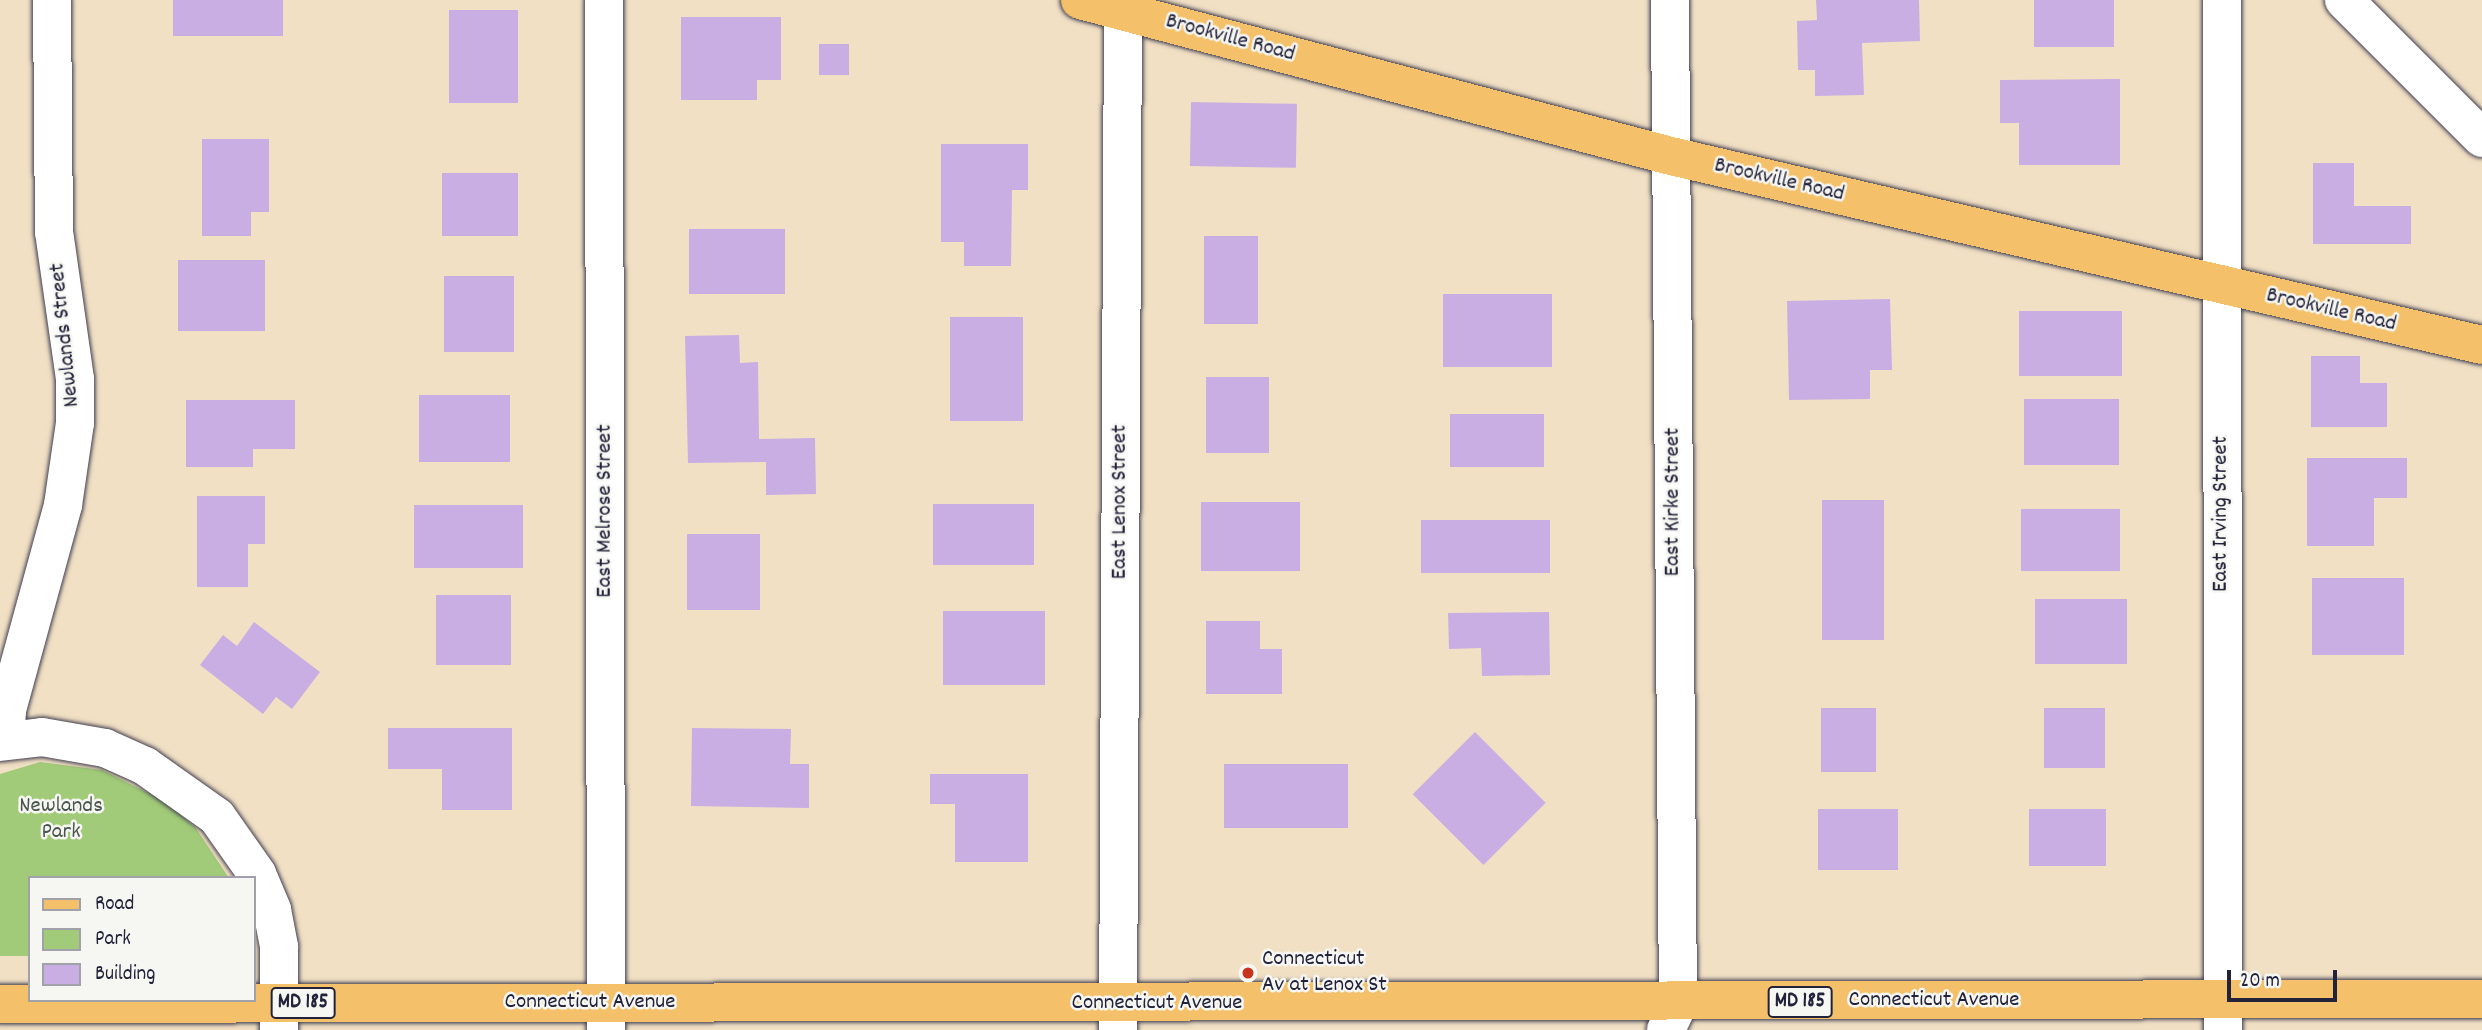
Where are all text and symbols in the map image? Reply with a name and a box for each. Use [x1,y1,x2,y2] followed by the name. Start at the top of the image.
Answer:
[1162,9,1298,69] street label: Brookville Road
[1711,153,1847,209] street label: Brookville Road
[45,262,87,408] street label: Newlands Street
[2263,283,2399,339] street label: Brookville Road
[592,424,620,598] street label: East Melrose Street
[1107,425,1135,579] street label: East Lenox Street
[1660,428,1688,576] street label: East Kirke Street
[2208,436,2236,592] street label: East Irving Street
[19,793,103,847] park label: Newlands Park
[28,876,256,1002] legend
[95,890,134,920] text: Road
[95,925,131,955] text: Park
[1262,946,1387,1000] place label: Connecticut Av at Lenox St
[2230,956,2340,1000] scale bar
[95,960,155,990] text: Building
[1240,965,1256,981] marker: Connecticut Av at Lenox St
[2240,967,2280,997] text: 20 m
[1767,984,1833,1020] road number: MD 185
[270,986,336,1020] road number: MD 185
[1849,987,2019,1015] street label: Connecticut Avenue
[505,989,675,1017] street label: Connecticut Avenue
[1072,990,1242,1018] street label: Connecticut Avenue

